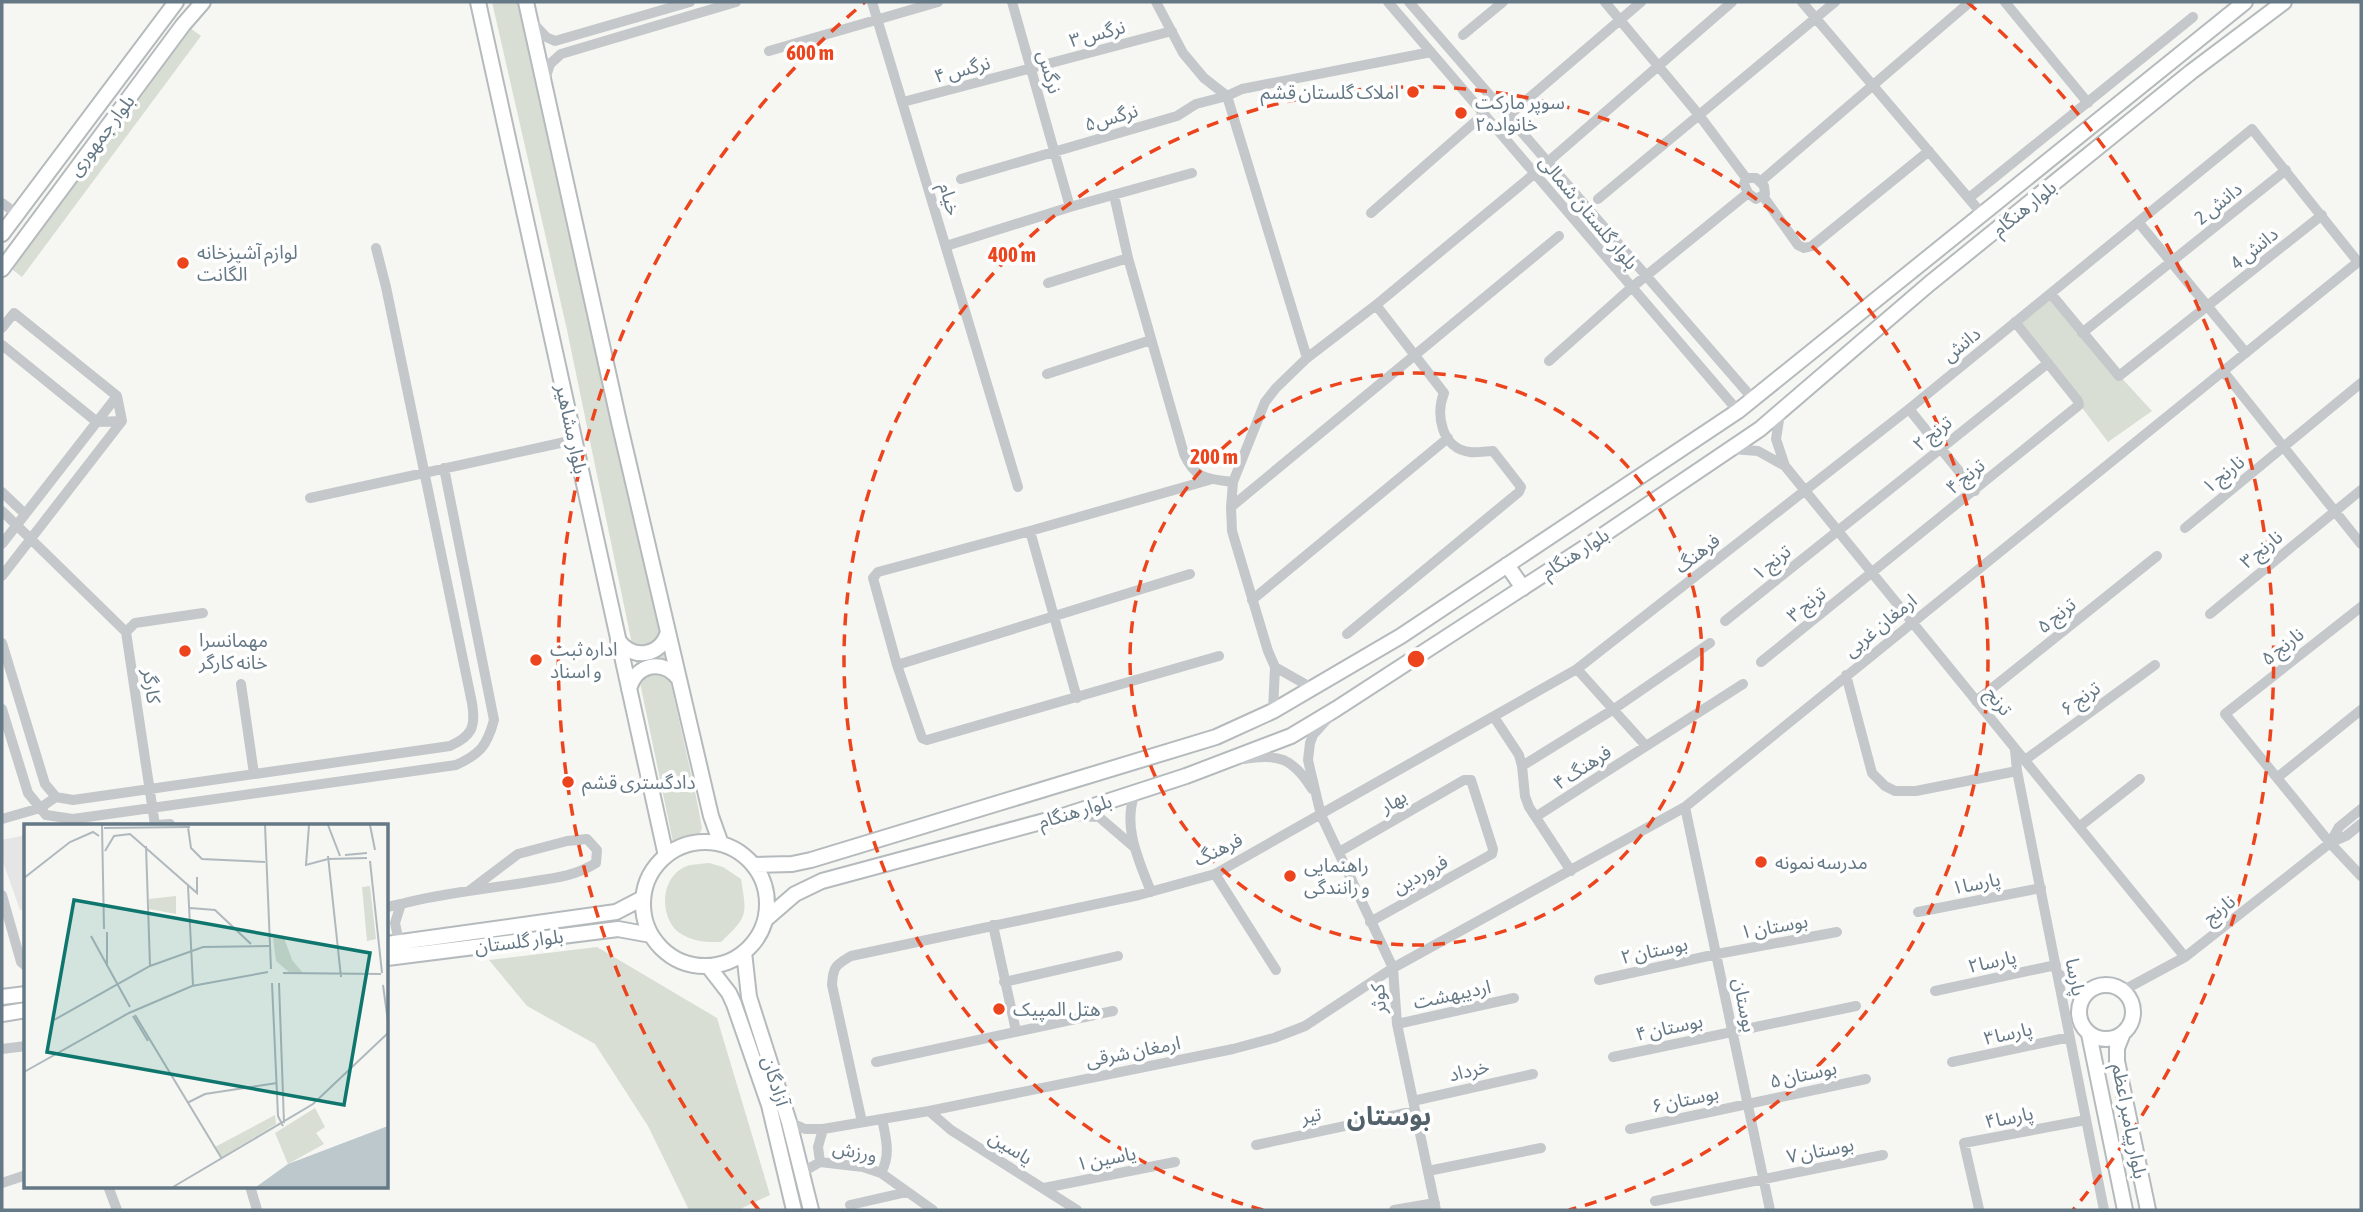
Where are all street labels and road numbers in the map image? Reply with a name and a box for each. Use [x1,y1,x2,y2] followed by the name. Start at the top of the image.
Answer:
[1066,15,1128,52] street label: نرگس ۳
[1032,48,1067,96] street label: نرگس
[931,51,993,88] street label: نرگس ۴
[63,90,139,181] street label: بلوار جمهوری
[1082,99,1141,136] street label: نرگس۵
[1534,150,1643,274] street label: بلوار گلستان شمالی
[1988,176,2063,243] street label: بلوار هنگام
[2190,177,2247,229] street label: دانش 2
[931,180,965,219] street label: خیام
[2226,222,2283,274] street label: دانش 4
[1937,322,1985,367] street label: دانش
[551,381,592,476] street label: بلوار مشاهیر
[1908,411,1958,458] street label: ترنج ۲
[2197,450,2251,501] street label: نارنج ۱
[1941,454,1991,501] street label: ترنج ۴
[1537,523,1615,586] street label: بلوار هنگام
[2235,525,2289,576] street label: نارنج ۳
[1670,529,1725,578] street label: فرهنگ
[1747,540,1797,587] street label: ترنج ۱
[1782,582,1832,629] street label: ترنج ۳
[1839,589,1922,662] street label: ارمغان غربی
[2032,593,2082,640] street label: ترنج ۵
[2256,623,2310,673] street label: نارنج ۵
[138,666,165,706] street label: کارگر
[2056,676,2106,723] street label: ترنج ۶
[1978,682,2017,722] street label: ترنج
[1549,740,1616,795] street label: فرهنگ ۴
[1375,785,1411,819] street label: بهار
[1036,789,1116,836] street label: بلوار هنگام
[1190,828,1246,871] street label: فرهنگ
[1389,850,1452,899] street label: فروردین
[1950,868,2003,901] street label: پارسا۱
[2199,890,2242,931] street label: نارنج
[1739,909,1810,944] street label: بوستان ۱
[473,925,565,958] street label: بلوار گلستان
[1618,932,1690,969] street label: بوستان ۲
[1966,945,2019,979] street label: پارسا۲
[2059,956,2090,998] street label: پارسا
[1411,975,1493,1014] street label: اردیبهشت
[1728,976,1761,1034] street label: بوستان
[1366,982,1391,1016] street label: کوثر
[1633,1009,1705,1046] street label: بوستان ۴
[1982,1017,2035,1051] street label: پارسا۳
[1084,1031,1182,1072] street label: ارمغان شرقی
[757,1053,794,1110] street label: آزادگان
[1447,1055,1492,1086] street label: خرداد
[1767,1056,1839,1093] street label: بوستان ۵
[2104,1061,2152,1181] street label: بلوار پیامبر اعظم
[1649,1081,1721,1118] street label: بوستان ۶
[1298,1102,1323,1129] street label: تیر
[1983,1102,2036,1135] street label: پارسا۴
[985,1125,1037,1170] street label: یاسین
[1784,1133,1856,1168] street label: بوستان ۷
[831,1136,879,1167] street label: ورزش
[1074,1141,1138,1176] street label: یاسین ۱

